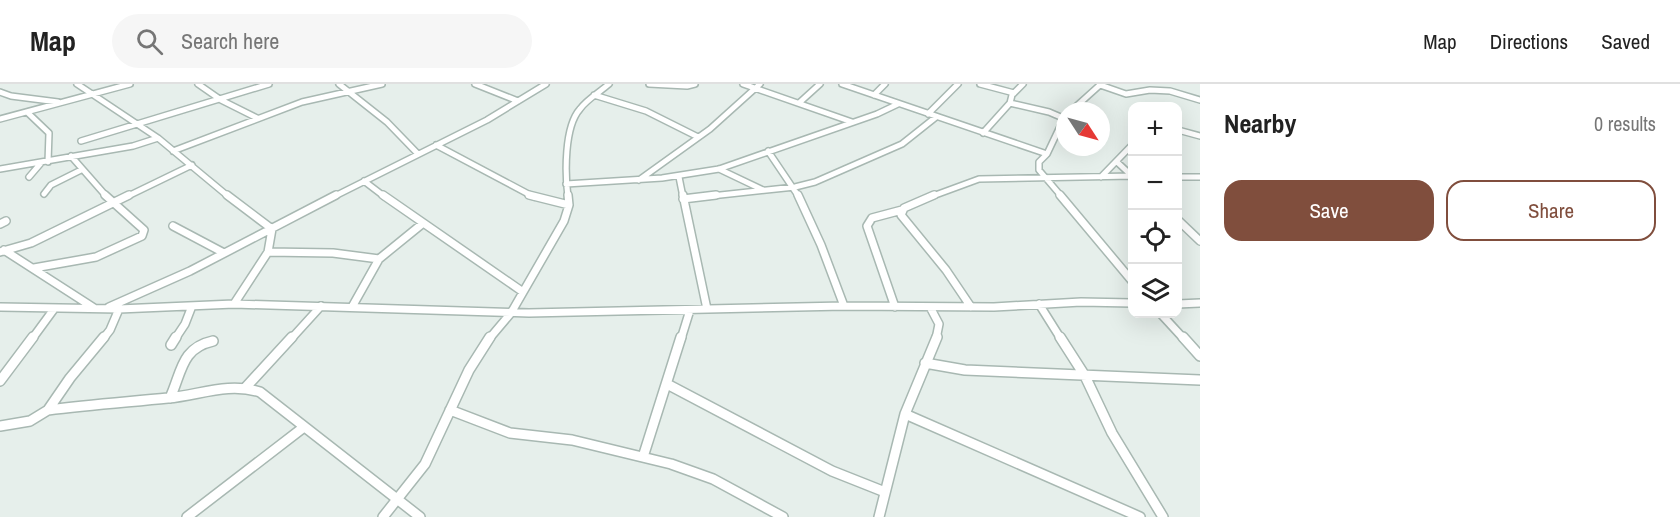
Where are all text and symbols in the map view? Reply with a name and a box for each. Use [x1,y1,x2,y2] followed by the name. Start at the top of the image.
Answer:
[112,14,532,68] search box
[30,22,76,60] text: Map
[133,25,166,58] icon: search
[181,26,279,56] text: Search here
[1423,27,1457,56] text: Map
[1490,27,1568,56] text: Directions
[1601,27,1650,56] text: Saved
[1056,102,1110,156] north arrow
[1128,102,1182,318] map controls
[1128,102,1182,156] button: +
[1224,106,1296,141] text: Nearby
[1594,110,1656,137] text: 0 results
[1128,156,1182,210] button: −
[1224,180,1434,241] button: Save
[1446,180,1656,241] button: Share
[1128,210,1182,264] button: locate
[1128,264,1182,318] button: layers

